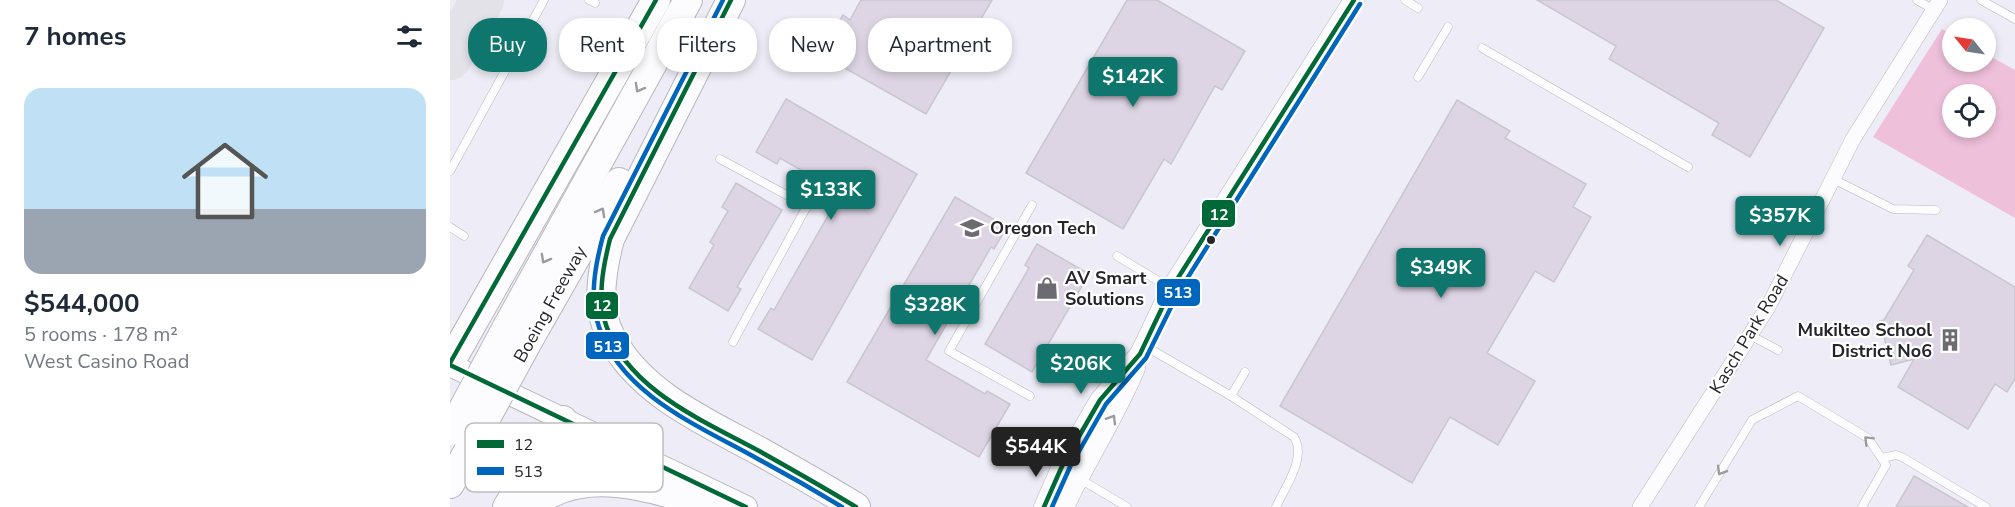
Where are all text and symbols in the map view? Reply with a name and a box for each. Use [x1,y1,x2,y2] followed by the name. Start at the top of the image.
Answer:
[468,18,547,72] chip: Buy
[559,18,645,72] chip: Rent
[657,18,757,72] chip: Filters
[769,18,856,72] chip: New
[868,18,1012,72] chip: Apartment
[1942,18,1996,72] north arrow
[1942,18,1996,138] map controls
[24,19,126,54] text: 7 homes
[393,20,426,53] icon: filters
[1091,57,1175,108] pin: $142K
[1102,63,1164,90] text: $142K
[635,82,646,92] one-way arrow
[1942,84,1996,138] button: locate
[171,127,279,235] icon: home
[789,170,873,221] pin: $133K
[800,176,862,203] text: $133K
[1738,196,1822,247] pin: $357K
[1201,199,1236,228] line badge: 12
[1749,202,1811,229] text: $357K
[1209,204,1229,226] text: 12
[594,208,606,219] one-way arrow
[959,215,985,241] school or university icon: Oregon Tech
[990,216,1096,240] place label: Oregon Tech
[1205,234,1217,246] unlabelled marker
[508,241,592,367] street label: Boeing Freeway
[1399,248,1483,299] pin: $349K
[541,252,552,263] one-way arrow
[1410,254,1472,281] text: $349K
[1065,266,1147,311] place label: AV Smart Solutions
[1704,270,1794,398] street label: Kasch Park Road
[1034,275,1060,301] shop icon: AV Smart Solutions
[1156,278,1201,307] line badge: 513
[1164,282,1192,304] text: 513
[893,285,977,336] pin: $328K
[24,286,140,321] text: $544,000
[585,291,619,320] line badge: 12
[904,291,966,318] text: $328K
[592,295,612,317] text: 12
[1798,318,1932,363] place label: Mukilteo School District No6
[24,321,178,348] text: 5 rooms · 178 m²
[1937,327,1963,353] building icon: Mukilteo School District No6
[585,331,630,360] line badge: 513
[594,336,622,358] text: 513
[1039,344,1123,395] pin: $206K
[24,348,189,375] text: West Casino Road
[1050,350,1112,377] text: $206K
[1105,415,1117,425] one-way arrow
[465,423,663,492] legend
[994,427,1078,478] pin: $544K
[1005,433,1067,460] text: $544K
[514,434,533,456] text: 12
[1864,437,1875,448] one-way arrow
[514,461,543,483] text: 513
[1716,465,1728,475] one-way arrow

